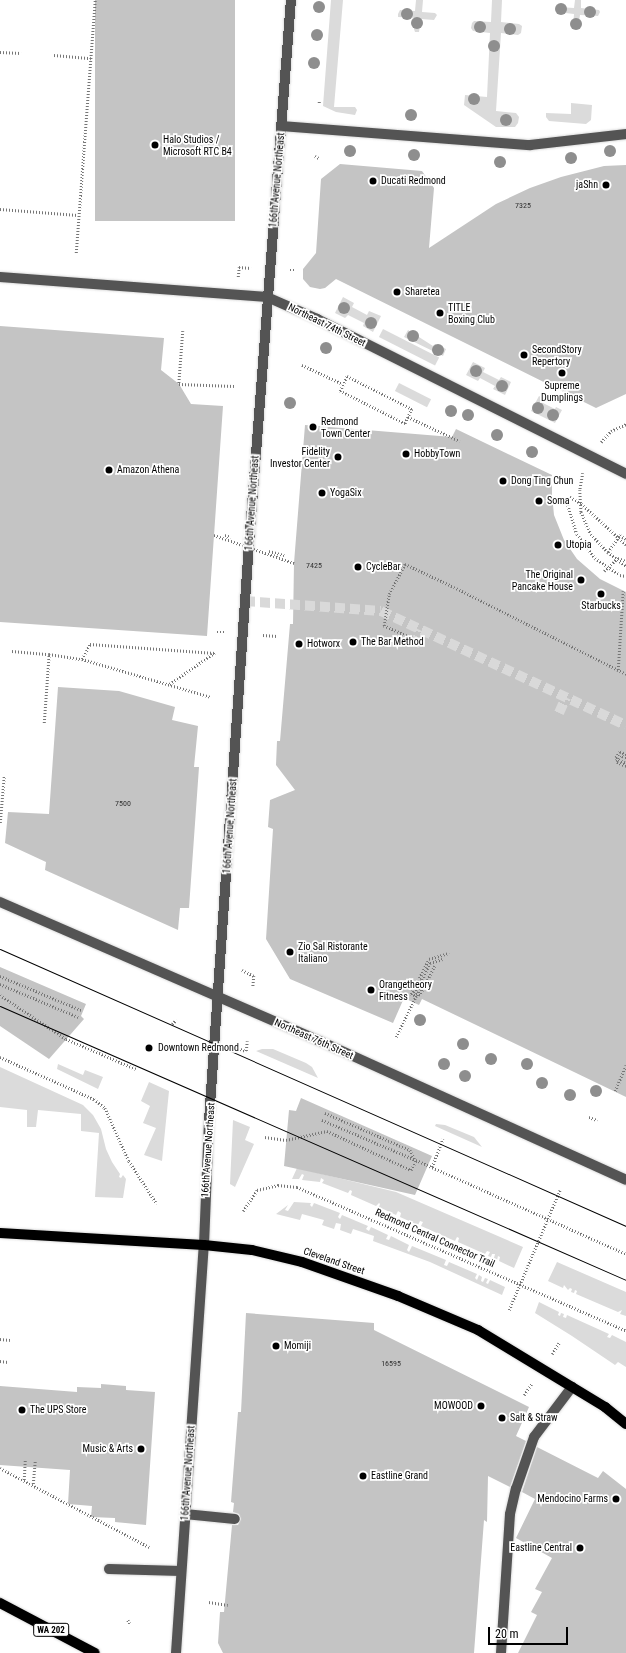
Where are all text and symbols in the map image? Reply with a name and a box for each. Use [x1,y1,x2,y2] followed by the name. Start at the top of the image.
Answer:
[267,132,287,228] street label: 166th Avenue Northeast
[163,133,232,156] place label: Halo Studios / Microsoft RTC B4
[150,140,160,150] marker: Halo Studios / Microsoft RTC B4
[381,175,446,187] place label: Ducati Redmond
[368,176,378,186] marker: Ducati Redmond
[576,179,598,191] place label: jaShn
[601,180,611,190] marker: jaShn
[515,201,531,211] house number: 7325
[405,286,440,298] place label: Sharetea
[392,287,402,297] marker: Sharetea
[286,301,368,349] street label: Northeast 74th Street
[448,301,495,324] place label: TITLE Boxing Club
[435,308,445,318] marker: TITLE Boxing Club
[532,343,582,366] place label: SecondStory Repertory
[519,350,529,360] marker: SecondStory Repertory
[557,368,567,378] marker: Supreme Dumplings
[541,379,583,402] place label: Supreme Dumplings
[321,415,370,438] place label: Redmond Town Center
[308,422,318,432] marker: Redmond Town Center
[270,445,330,468] place label: Fidelity Investor Center
[414,448,460,460] place label: HobbyTown
[401,449,411,459] marker: HobbyTown
[333,452,343,462] marker: Fidelity Investor Center
[243,455,261,551] street label: 166th Avenue Northeast
[117,464,179,476] place label: Amazon Athena
[104,465,114,475] marker: Amazon Athena
[511,475,574,487] place label: Dong Ting Chun
[498,476,508,486] marker: Dong Ting Chun
[330,487,362,499] place label: YogaSix
[317,488,327,498] marker: YogaSix
[547,495,570,507] place label: Soma
[534,496,544,506] marker: Soma
[566,539,592,551] place label: Utopia
[553,540,563,550] marker: Utopia
[306,561,322,571] house number: 7425
[366,561,401,573] place label: CycleBar
[353,562,363,572] marker: CycleBar
[512,568,573,592] place label: The Original Pancake House
[576,575,586,585] marker: The Original Pancake House
[596,589,606,599] marker: Starbucks
[581,600,621,612] place label: Starbucks
[361,636,424,648] place label: The Bar Method
[348,637,358,647] marker: The Bar Method
[307,638,340,650] place label: Hotworx
[294,639,304,649] marker: Hotworx
[221,778,239,874] street label: 166th Avenue Northeast
[115,799,131,809] house number: 7500
[298,940,368,964] place label: Zio Sal Ristorante Italiano
[285,947,295,957] marker: Zio Sal Ristorante Italiano
[379,978,432,1002] place label: Orangetheory Fitness
[366,985,376,995] marker: Orangetheory Fitness
[273,1016,355,1062] street label: Northeast 76th Street
[143,1042,155,1054] marker: Downtown Redmond
[158,1042,239,1054] place label: Downtown Redmond
[199,1102,217,1198] street label: 166th Avenue Northeast
[373,1206,497,1270] street label: Redmond Central Connector Trail
[302,1245,366,1277] street label: Cleveland Street
[284,1340,311,1352] place label: Momiji
[271,1341,281,1351] marker: Momiji
[381,1359,401,1369] house number: 16595
[434,1400,473,1412] place label: MOWOOD
[476,1401,486,1411] marker: MOWOOD
[30,1404,86,1416] place label: The UPS Store
[17,1405,27,1415] marker: The UPS Store
[510,1412,558,1424] place label: Salt & Straw
[497,1413,507,1423] marker: Salt & Straw
[179,1425,197,1521] street label: 166th Avenue Northeast
[83,1443,133,1455] place label: Music & Arts
[136,1444,146,1454] marker: Music & Arts
[371,1470,428,1482] place label: Eastline Grand
[358,1471,368,1481] marker: Eastline Grand
[537,1493,608,1505] place label: Mendocino Farms
[611,1494,621,1504] marker: Mendocino Farms
[510,1542,572,1554] place label: Eastline Central
[575,1543,585,1553] marker: Eastline Central
[490,1619,570,1645] scale bar
[33,1623,69,1637] road number: WA 202
[495,1627,519,1641] text: 20 m

